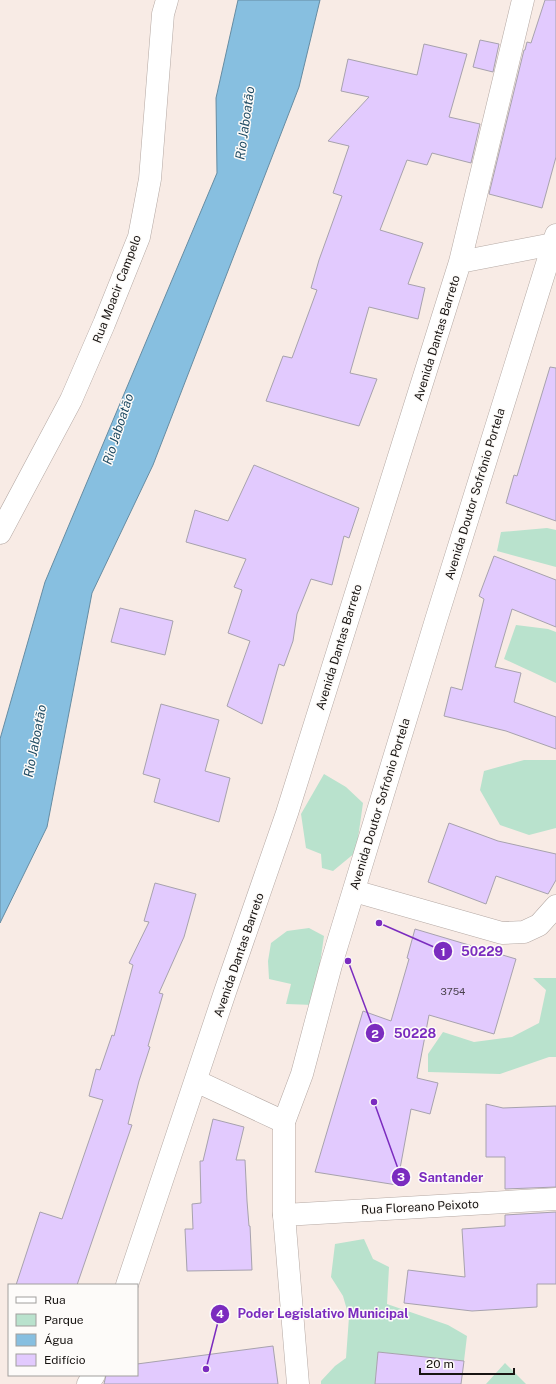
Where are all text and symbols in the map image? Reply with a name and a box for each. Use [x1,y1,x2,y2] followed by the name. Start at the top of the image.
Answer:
[232,85,258,161] water label: Rio Jaboatão
[90,233,144,345] street label: Rua Moacir Campelo
[411,273,463,403] street label: Avenida Dantas Barreto
[99,392,137,466] water label: Rio Jaboatão
[442,407,508,581] street label: Avenida Doutor Sofrônio Portela
[313,582,365,712] street label: Avenida Dantas Barreto
[21,703,49,779] water label: Rio Jaboatão
[347,717,413,891] street label: Avenida Doutor Sofrônio Portela
[211,891,267,1019] street label: Avenida Dantas Barreto
[433,939,511,964] callout: 50229
[461,944,503,959] text: 50229
[440,945,446,959] text: 1
[441,985,465,997] house number: 3754
[365,1021,444,1046] callout: 50228
[394,1026,436,1041] text: 50228
[371,1027,379,1041] text: 2
[391,1165,492,1190] callout: Santander
[397,1170,405,1184] text: 3
[419,1170,484,1185] text: Santander
[361,1197,479,1217] street label: Rua Floreano Peixoto
[8,1284,138,1376] legend
[44,1293,66,1307] text: Rua
[210,1301,417,1326] callout: Poder Legislativo Municipal
[238,1306,408,1321] text: Poder Legislativo Municipal
[216,1307,224,1321] text: 4
[44,1313,84,1327] text: Parque
[44,1333,73,1347] text: Água
[420,1350,514,1376] scale bar
[44,1353,86,1367] text: Edifício
[426,1357,454,1371] text: 20 m

